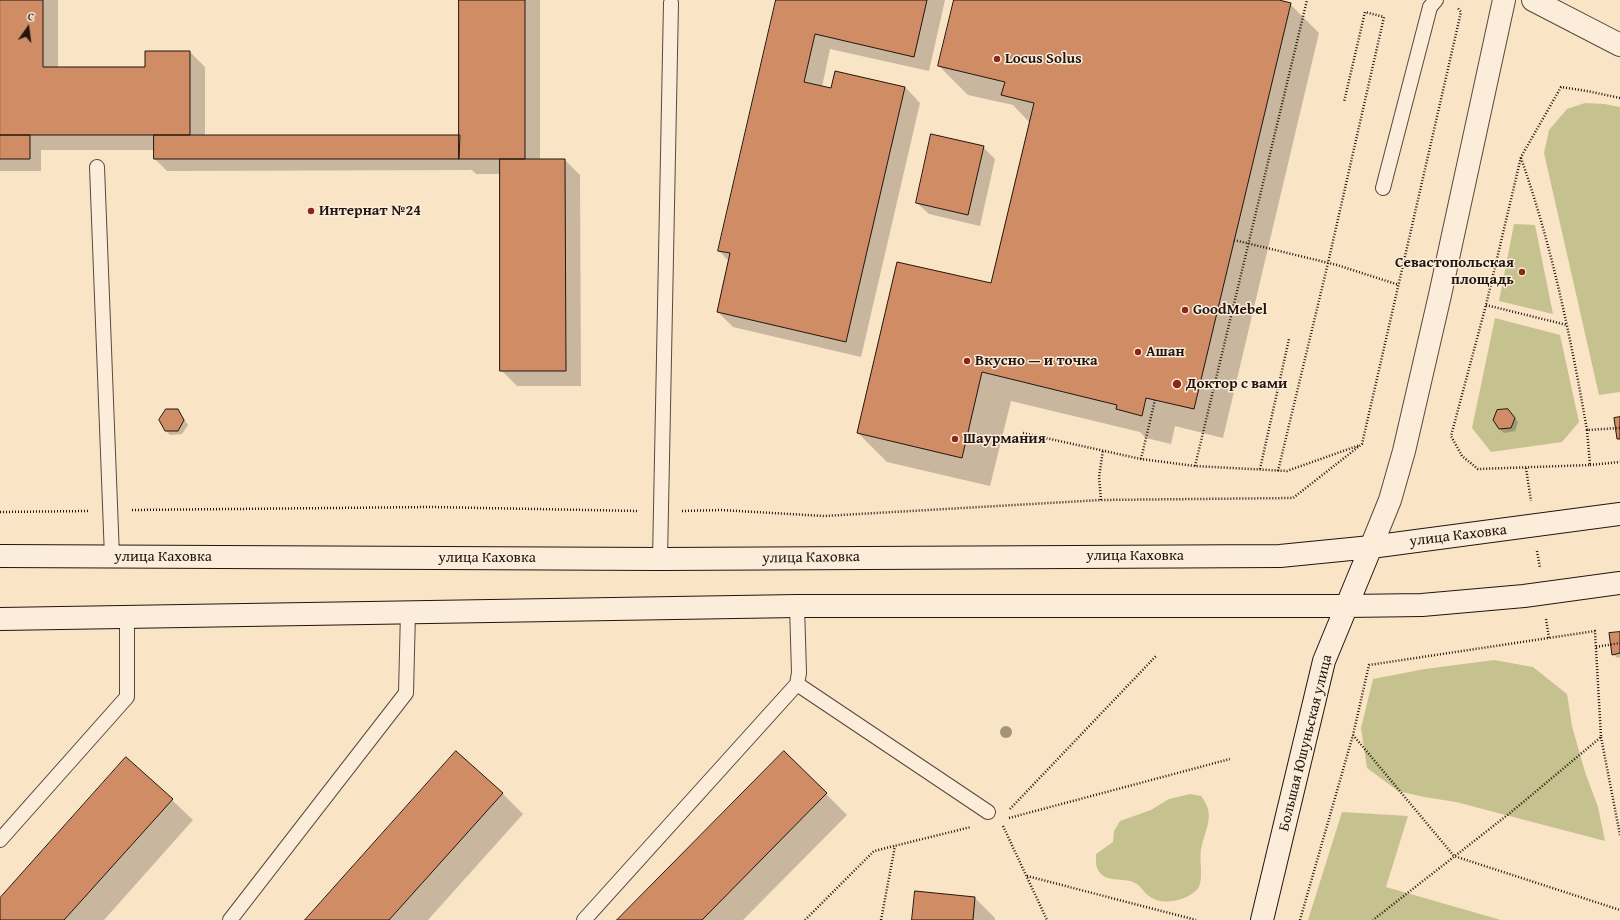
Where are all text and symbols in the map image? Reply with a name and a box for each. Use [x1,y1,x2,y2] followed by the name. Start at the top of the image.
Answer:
[8,8,48,48] north arrow
[26,8,36,25] text: С
[1005,50,1082,68] place label: Locus Solus
[992,54,1002,64] marker: Locus Solus
[319,202,421,220] place label: Интернат №24
[306,206,316,216] marker: Интернат №24
[1395,254,1514,289] place label: Севастопольская площадь
[1517,267,1527,277] marker: Севастопольская площадь
[1193,301,1267,319] place label: GoodMebel
[1180,305,1190,315] marker: GoodMebel
[1146,343,1185,361] place label: Ашан
[1133,347,1143,357] marker: Ашан
[975,352,1098,370] place label: Вкусно — и точка
[962,356,972,366] marker: Вкусно — и точка
[1186,375,1287,393] place label: Доктор с вами
[1171,378,1183,390] marker: Доктор с вами
[963,430,1046,448] place label: Шаурмания
[950,434,960,444] marker: Шаурмания
[1408,521,1508,551] street label: улица Каховка
[1086,547,1184,565] street label: улица Каховка
[114,548,212,566] street label: улица Каховка
[762,548,860,568] street label: улица Каховка
[438,549,536,567] street label: улица Каховка
[1275,653,1337,833] street label: Большая Юшуньская улица

